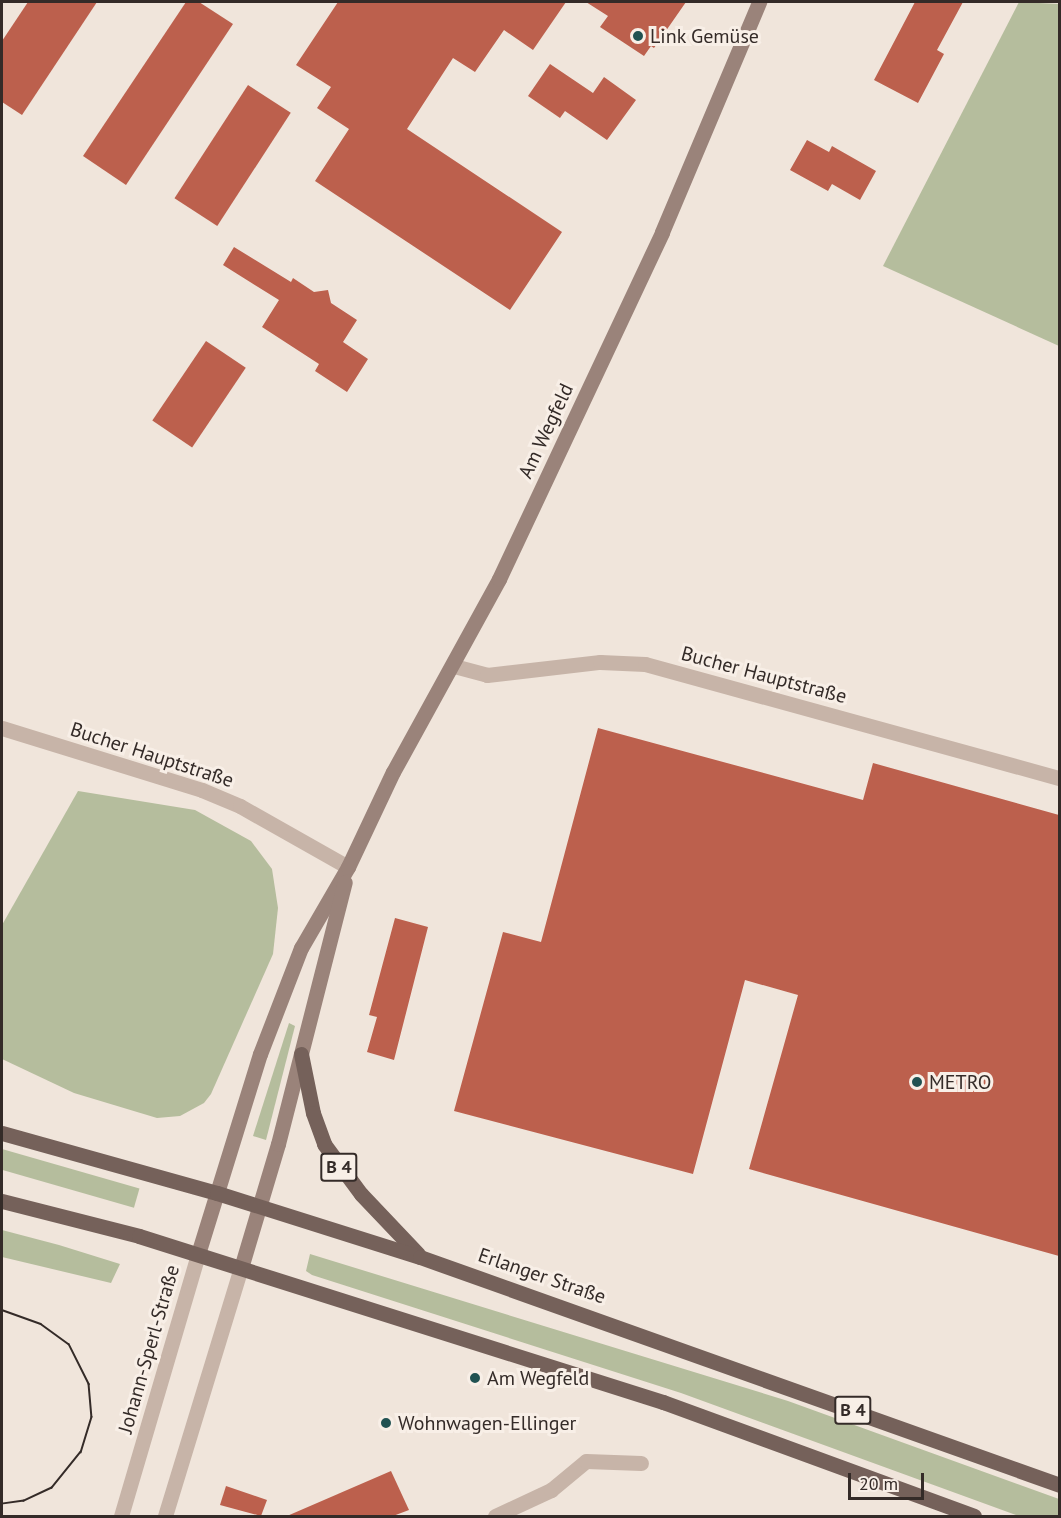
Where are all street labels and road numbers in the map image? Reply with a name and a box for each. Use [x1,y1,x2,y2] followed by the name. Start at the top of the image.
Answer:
[513,379,579,483] street label: Am Wegfeld
[679,641,849,709] street label: Bucher Hauptstraße
[67,717,237,793] street label: Bucher Hauptstraße
[320,1152,358,1182] road number: B 4
[475,1243,609,1309] street label: Erlanger Straße
[113,1262,185,1436] street label: Johann-Sperl-Straße
[834,1395,872,1425] road number: B 4

